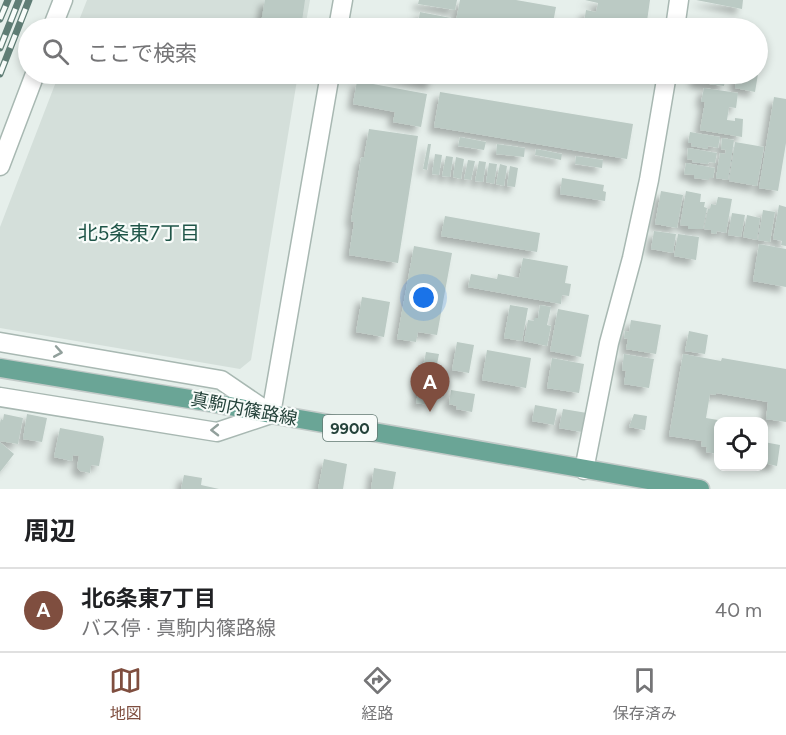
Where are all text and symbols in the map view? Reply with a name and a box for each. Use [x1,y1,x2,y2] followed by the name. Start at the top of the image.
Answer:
[18,18,768,84] search box
[39,35,72,68] icon: search
[87,40,197,67] text: ここで検索
[78,221,200,245] district label: 北5条東7丁目
[409,283,438,312] your location
[52,345,62,358] one-way arrow
[410,362,450,412] pin: A
[189,388,299,430] street label: 真駒内篠路線
[323,415,377,441] road number: 9900
[714,417,768,471] map controls
[714,417,768,471] button: locate
[210,423,219,436] one-way arrow
[24,515,76,547] text: 周辺
[81,585,216,612] text: 北6条東7丁目
[36,598,51,622] text: A
[715,598,762,622] text: 40 m
[81,616,276,640] text: バス停 · 真駒内篠路線
[109,664,142,724] tab: 地図
[361,664,394,724] tab: 経路
[613,664,677,724] tab: 保存済み

